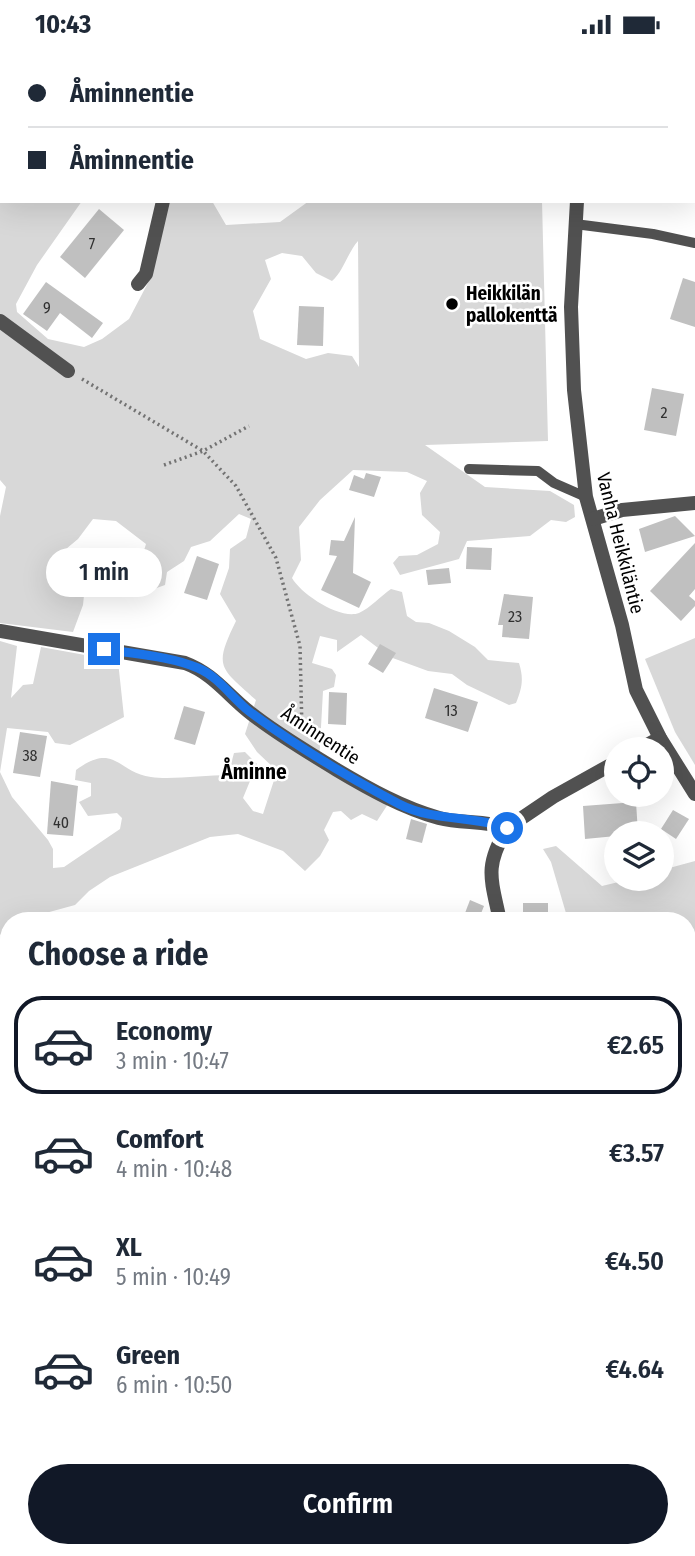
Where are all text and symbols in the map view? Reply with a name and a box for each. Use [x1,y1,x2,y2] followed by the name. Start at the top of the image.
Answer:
[35,9,91,40] text: 10:43
[70,78,194,109] text: Åminnentie
[70,145,194,176] text: Åminnentie
[89,234,96,253] house number: 7
[466,282,558,327] place label: Heikkilän pallokenttä
[444,296,460,312] marker: Heikkilän pallokenttä
[43,298,51,317] house number: 9
[660,403,668,422] house number: 2
[592,470,649,616] street label: Vanha Heikkiläntie
[46,547,162,597] callout: 1 min
[79,558,129,586] text: 1 min
[508,607,522,626] house number: 23
[88,633,120,665] route end
[277,701,364,769] street label: Åminnentie
[444,701,458,720] house number: 13
[604,737,674,891] map controls
[604,737,674,807] button: locate
[22,746,38,765] house number: 38
[220,757,287,785] district label: Åminne
[491,812,523,844] route start
[53,813,69,832] house number: 40
[604,821,674,891] button: layers
[28,935,209,973] text: Choose a ride
[32,1014,95,1077] icon: car
[116,1016,212,1047] text: Economy
[607,1030,664,1061] text: €2.65
[116,1047,229,1075] text: 3 min · 10:47
[32,1122,95,1185] icon: car
[116,1124,204,1155] text: Comfort
[609,1138,664,1169] text: €3.57
[116,1155,232,1183] text: 4 min · 10:48
[32,1230,95,1293] icon: car
[116,1232,142,1263] text: XL
[605,1246,664,1277] text: €4.50
[116,1263,231,1291] text: 5 min · 10:49
[32,1338,95,1401] icon: car
[116,1340,180,1371] text: Green
[606,1354,664,1385] text: €4.64
[116,1371,233,1399] text: 6 min · 10:50
[28,1464,668,1544] button: Confirm

